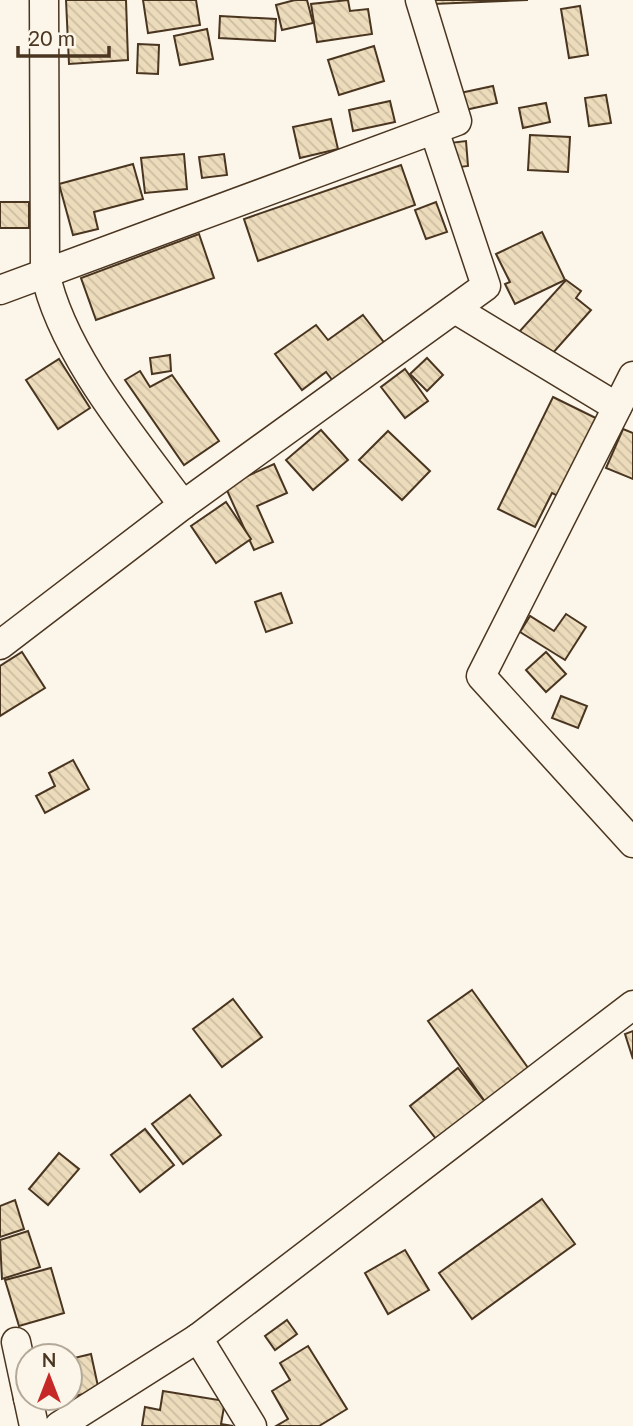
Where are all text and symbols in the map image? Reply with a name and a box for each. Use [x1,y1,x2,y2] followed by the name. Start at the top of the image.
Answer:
[18,14,108,58] scale bar
[28,25,75,50] text: 20 m
[14,1342,84,1412] north arrow
[42,1348,56,1371] text: N

